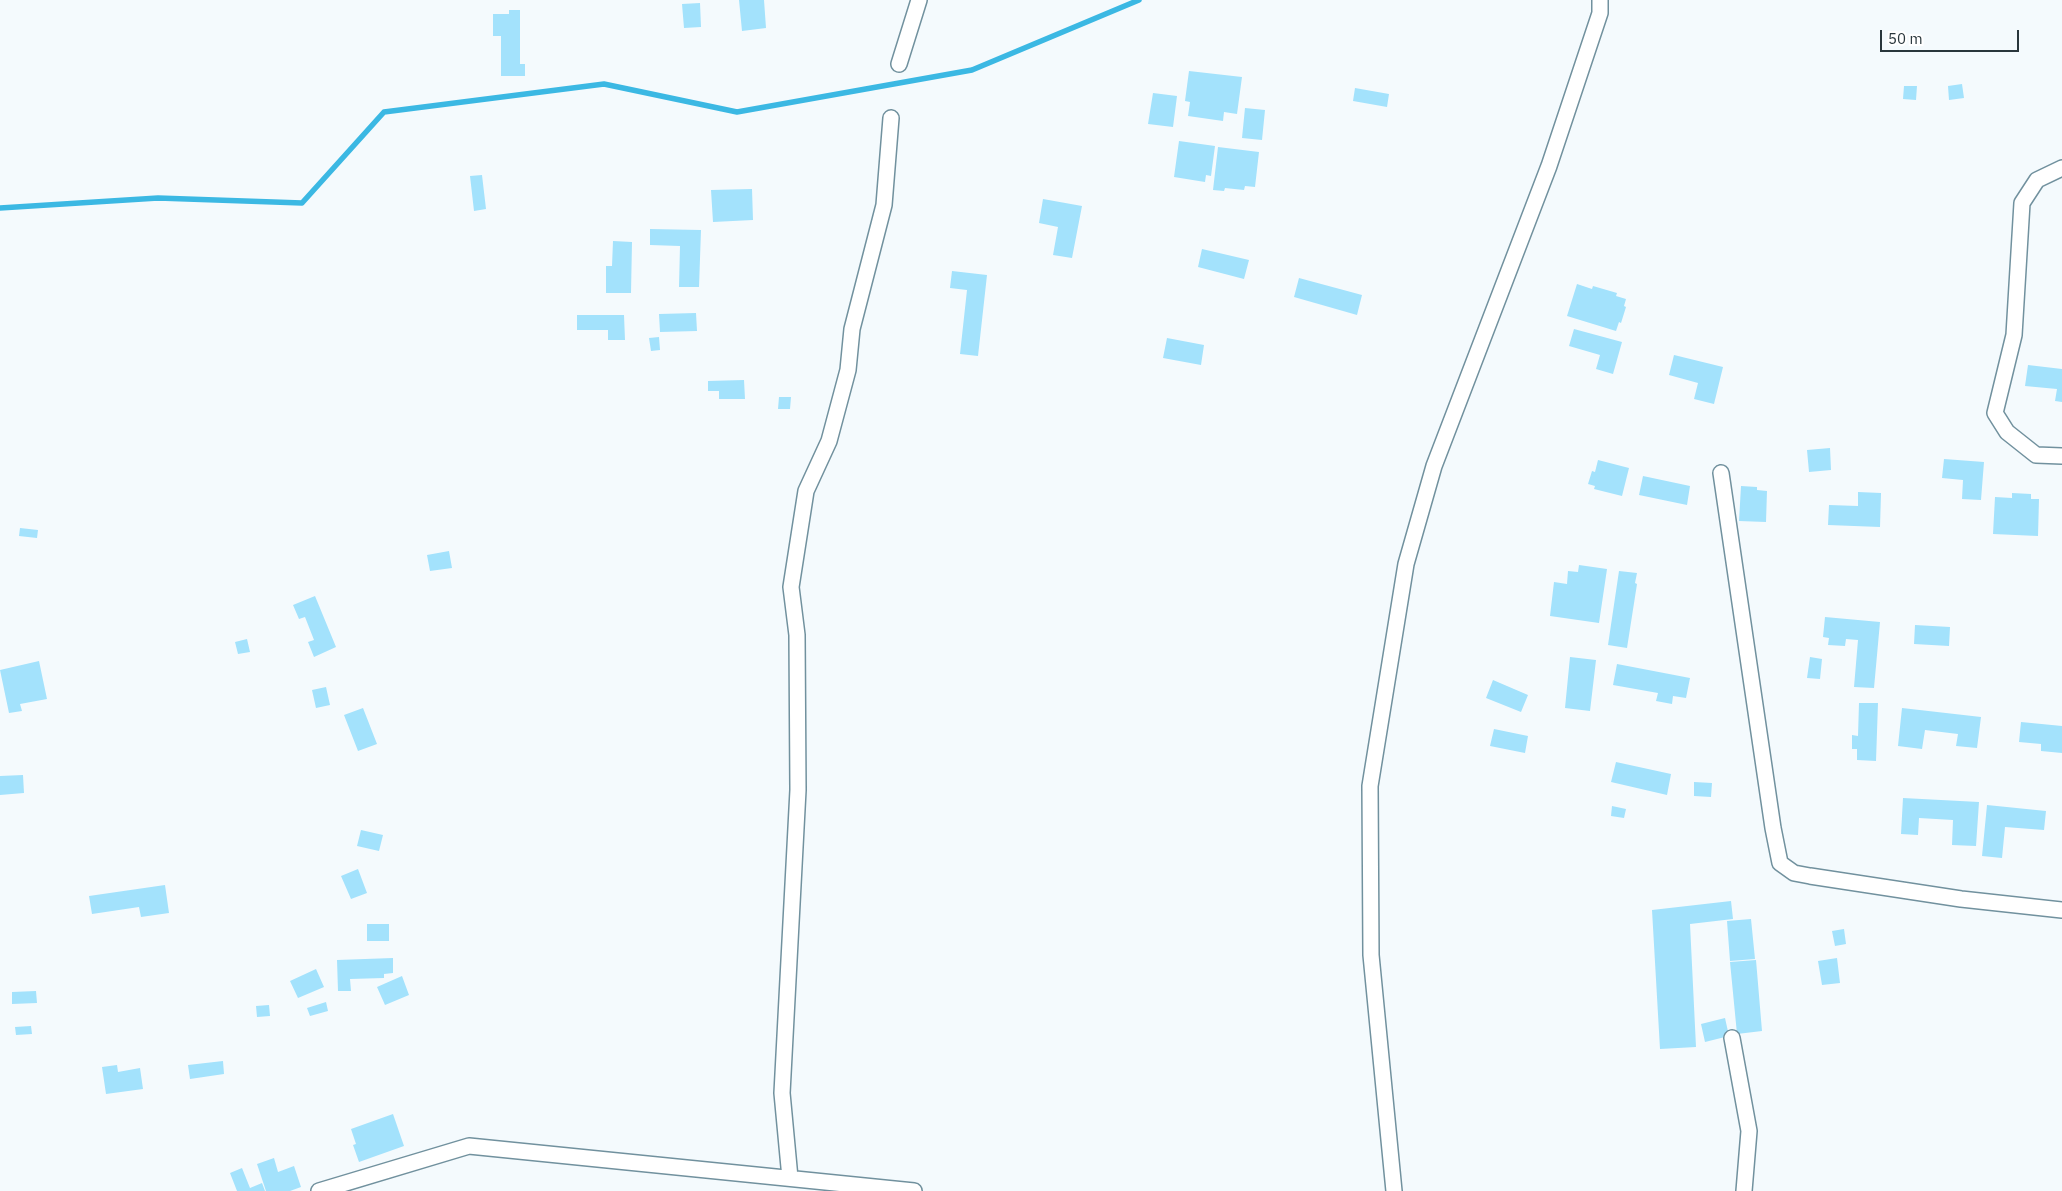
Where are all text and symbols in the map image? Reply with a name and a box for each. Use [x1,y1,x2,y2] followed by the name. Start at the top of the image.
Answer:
[1882,20,2021,52] scale bar
[1888,29,1923,48] text: 50 m

